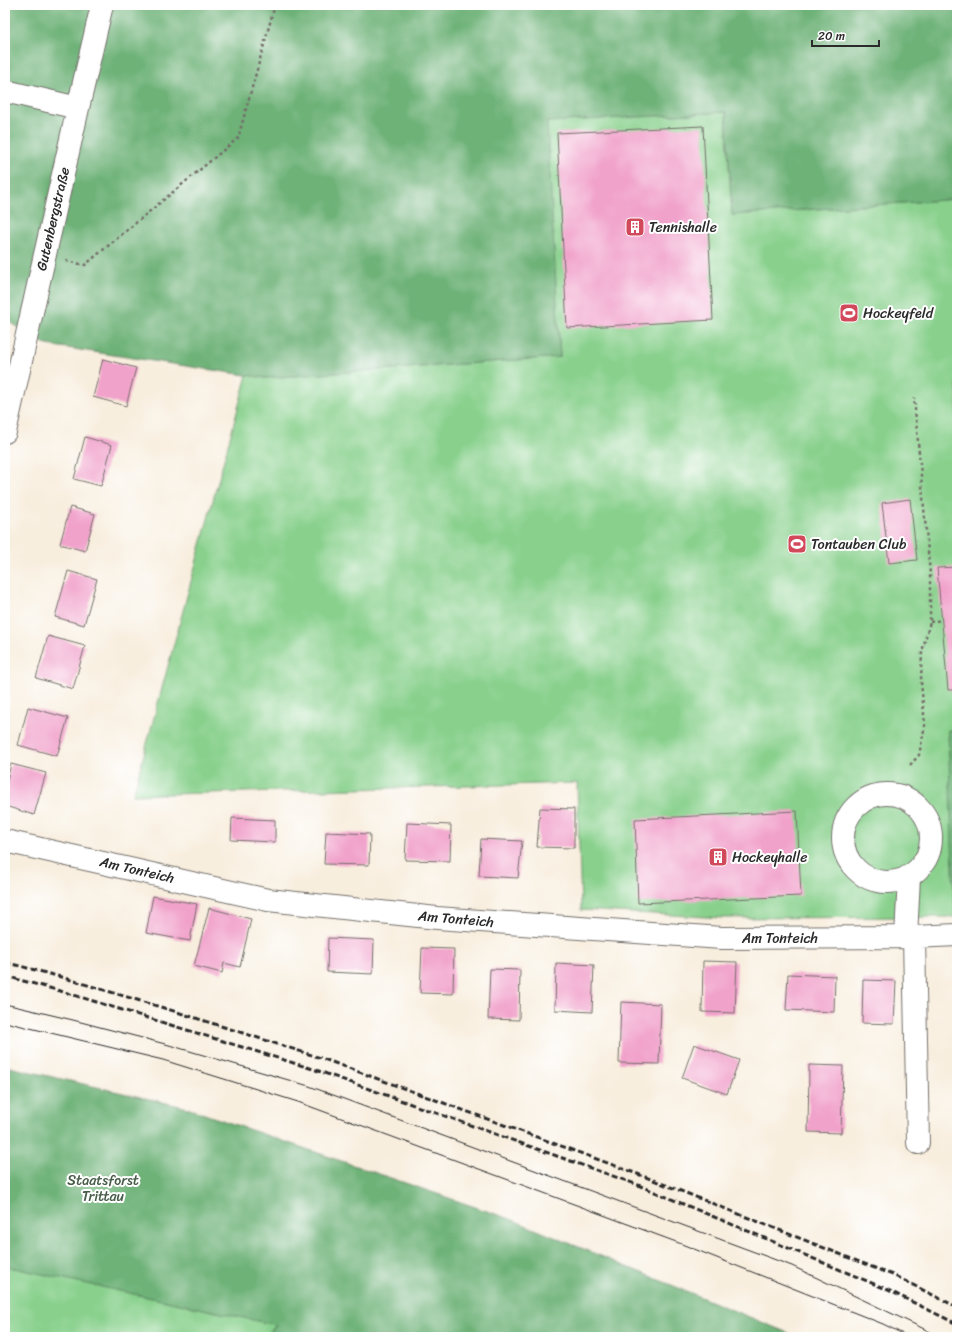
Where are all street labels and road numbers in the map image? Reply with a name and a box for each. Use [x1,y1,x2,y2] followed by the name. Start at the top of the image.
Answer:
[29,165,77,273] street label: Gutenbergstraße
[96,849,177,891] street label: Am Tonteich
[416,903,495,935] street label: Am Tonteich
[741,926,818,951] street label: Am Tonteich

